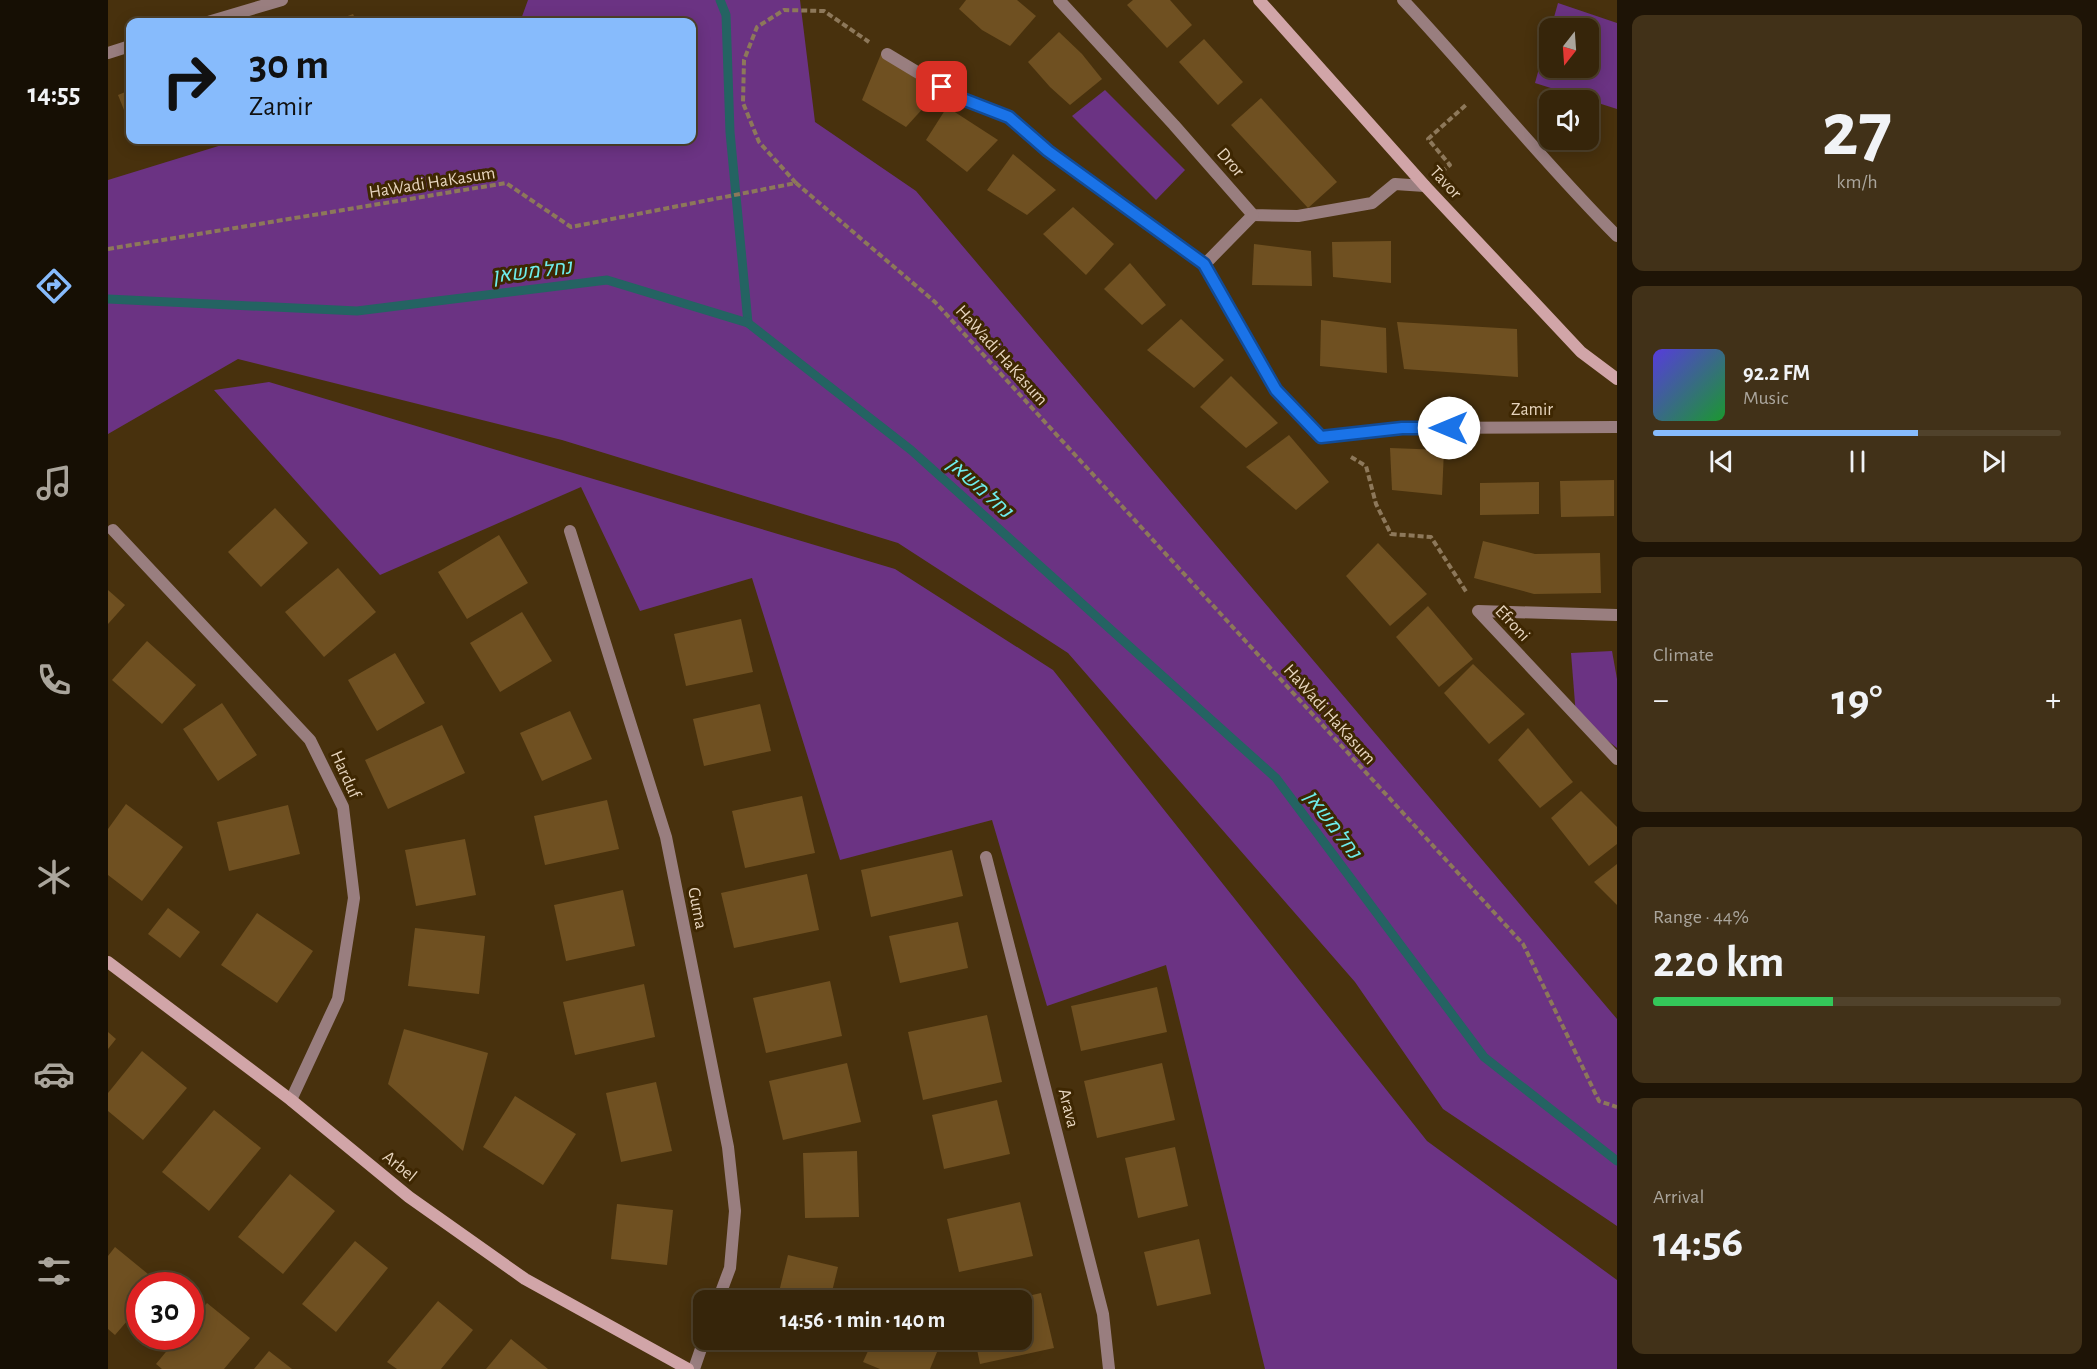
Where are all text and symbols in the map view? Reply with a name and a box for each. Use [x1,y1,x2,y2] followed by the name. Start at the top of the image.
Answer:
[1539,18,1599,78] north arrow
[1539,18,1599,150] map controls
[150,42,228,120] icon: right
[249,44,329,86] text: 30 m
[916,61,967,112] pin
[925,70,958,103] icon: arrive
[28,80,80,107] text: 14:55
[1539,90,1599,150] button: sound
[1822,92,1892,170] text: 27
[249,93,312,120] text: Zamir
[1213,145,1248,181] street label: Dror
[1426,163,1465,203] street label: Tavor
[368,164,497,202] street label: HaWadi HaKasum
[1836,172,1878,192] text: km/h
[491,257,575,288] water label: נחל משאן
[33,265,75,307] icon: directions
[952,302,1051,409] street label: HaWadi HaKasum
[1743,362,1810,384] text: 92.2 FM
[1743,388,1789,408] text: Music
[1417,396,1481,460] position arrow
[1511,401,1553,419] street label: Zamir
[1705,445,1738,478] icon: previous
[1841,445,1874,478] icon: pause
[1977,445,2010,478] icon: next
[942,454,1017,524] water label: נחל משאן
[33,462,75,504] icon: music
[1491,602,1533,645] street label: Efroni
[1653,645,1714,665] text: Climate
[33,659,75,701] icon: phone
[1280,661,1379,768] street label: HaWadi HaKasum
[1831,678,1883,723] text: 19°
[1653,684,1669,717] text: −
[2045,684,2061,717] text: +
[327,748,364,802] street label: Harduf
[1299,787,1365,864] water label: נחל משאן
[33,856,75,898] icon: climate
[684,886,710,931] street label: Guma
[1653,907,1749,927] text: Range · 44%
[1653,940,1784,985] text: 220 km
[33,1053,75,1095] icon: car
[1055,1087,1082,1130] street label: Arava
[379,1148,420,1186] street label: Arbel
[1653,1187,1704,1207] text: Arrival
[1653,1220,1743,1265] text: 14:56
[33,1250,75,1292] icon: filters
[126,1272,204,1350] speed limit sign: 30
[780,1309,945,1331] text: 14:56 · 1 min · 140 m

